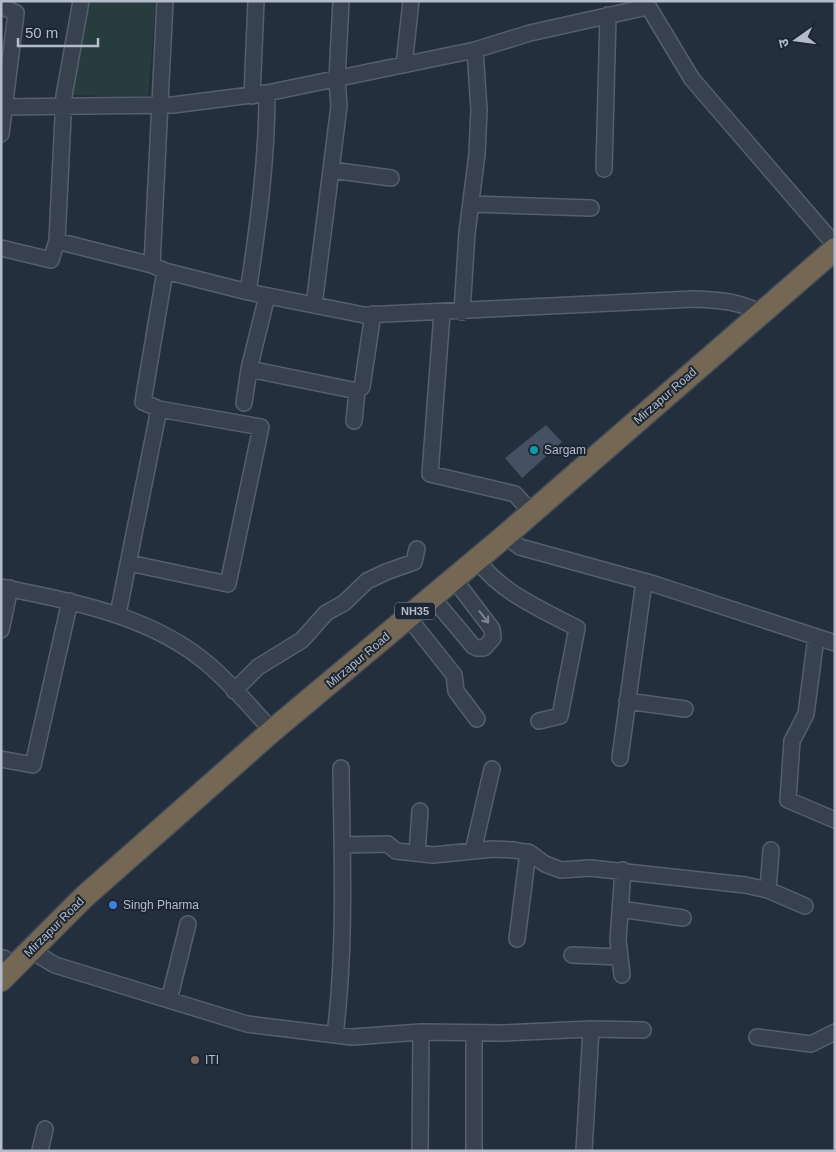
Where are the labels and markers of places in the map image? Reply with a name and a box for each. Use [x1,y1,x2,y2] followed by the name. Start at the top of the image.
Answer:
[544,443,586,457] place label: Sargam
[528,444,540,456] marker: Sargam
[123,898,199,912] place label: Singh Pharma
[107,899,119,911] marker: Singh Pharma
[205,1053,219,1067] place label: ITI
[189,1054,201,1066] marker: ITI

